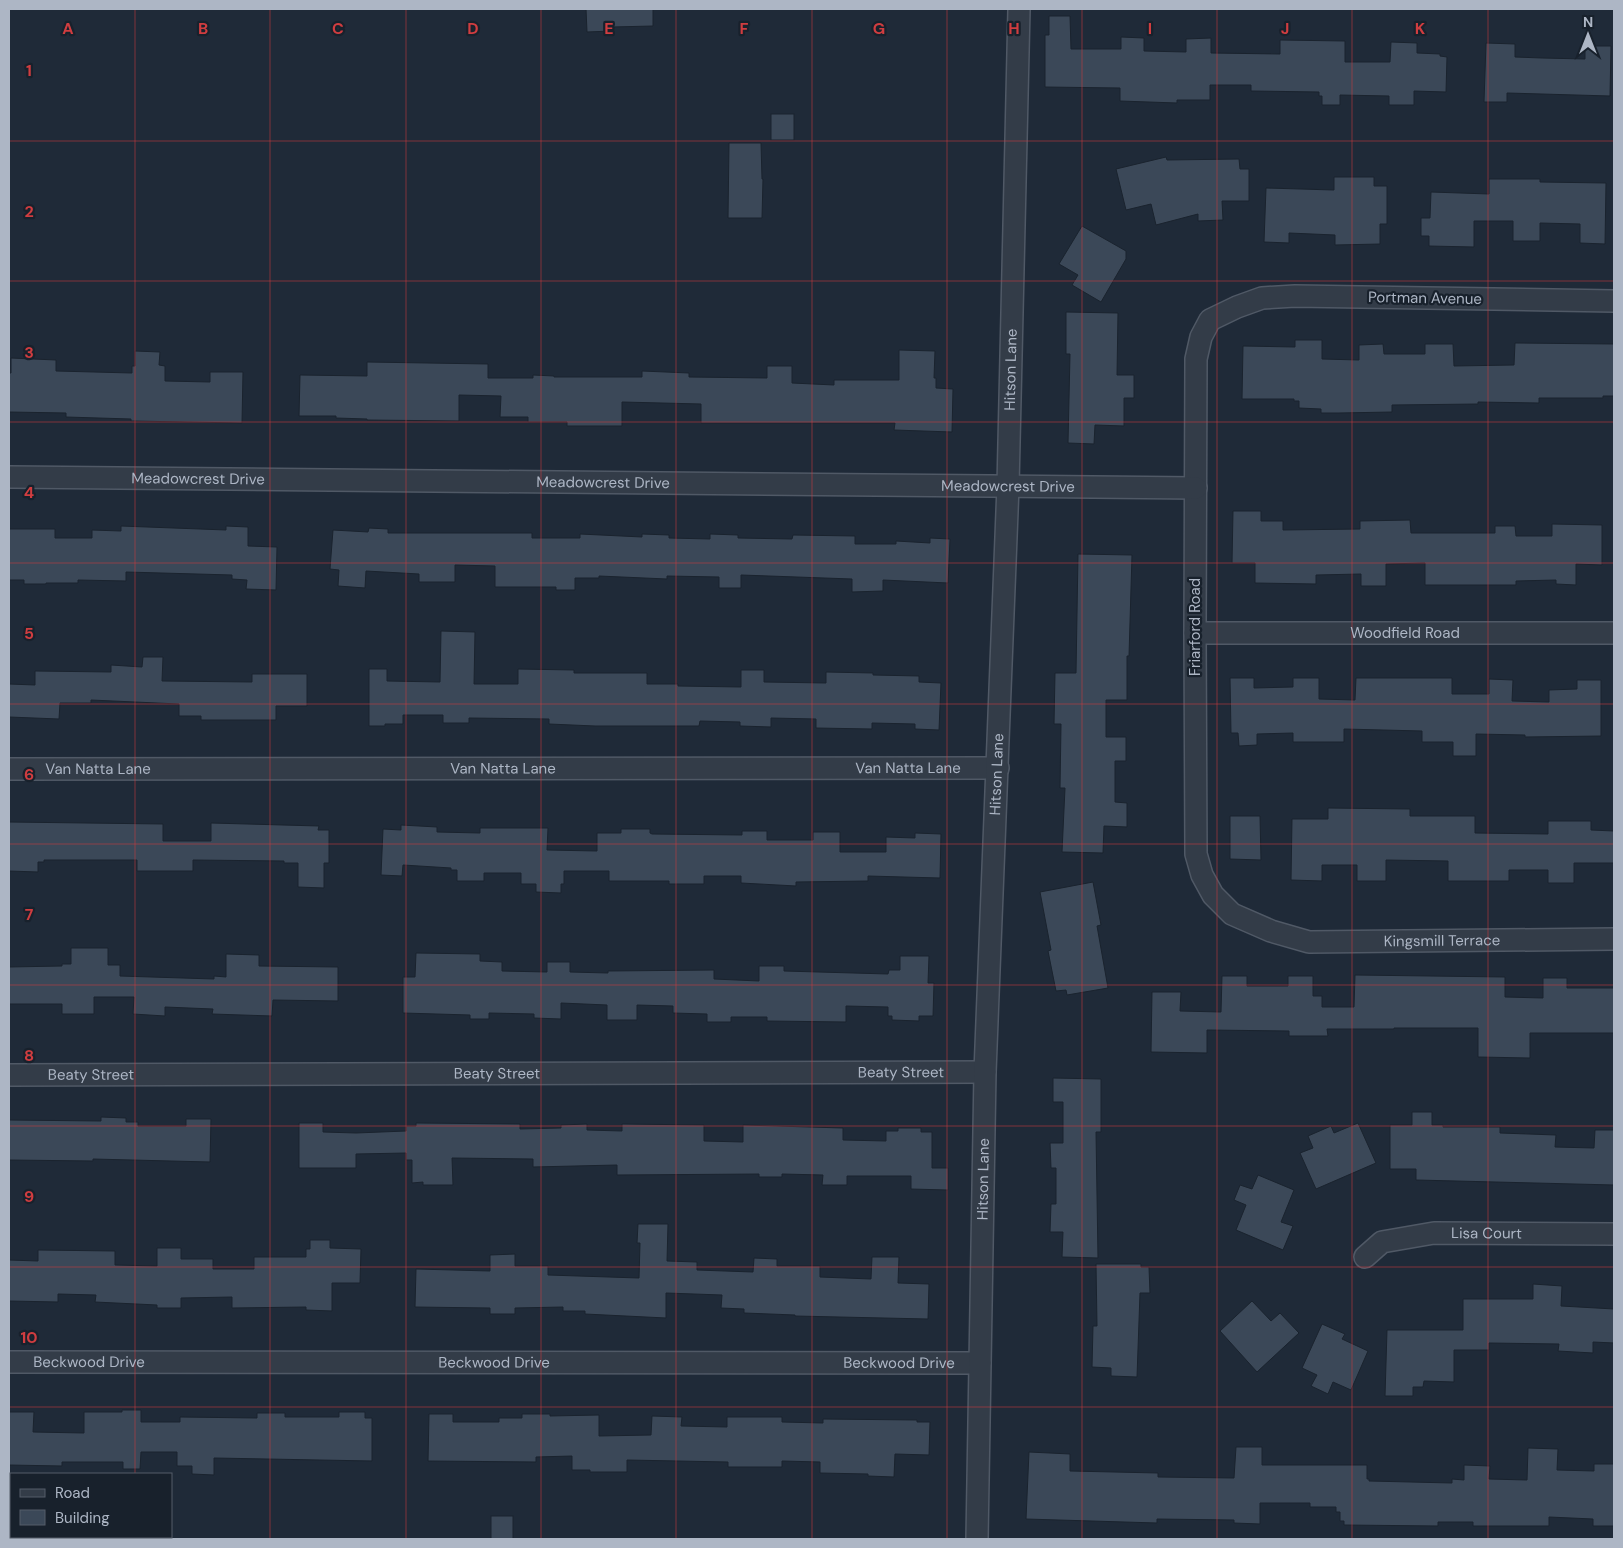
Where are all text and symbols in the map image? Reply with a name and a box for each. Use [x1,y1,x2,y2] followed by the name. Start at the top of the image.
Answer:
[1563,10,1613,60] north arrow
[1583,13,1593,31] text: N
[62,18,74,39] text: A
[198,18,208,39] text: B
[332,18,344,39] text: C
[467,18,479,39] text: D
[604,18,614,39] text: E
[740,18,749,39] text: F
[873,18,885,39] text: G
[1008,18,1020,39] text: H
[1148,18,1152,39] text: I
[1281,18,1289,39] text: J
[1415,18,1426,39] text: K
[26,60,32,81] text: 1
[24,201,34,222] text: 2
[1368,287,1482,309] street label: Portman Avenue
[1000,328,1022,411] street label: Hitson Lane
[24,342,34,363] text: 3
[131,468,265,489] street label: Meadowcrest Drive
[536,472,670,493] street label: Meadowcrest Drive
[941,476,1075,497] street label: Meadowcrest Drive
[24,482,34,503] text: 4
[1185,578,1205,676] street label: Friarford Road
[24,623,34,644] text: 5
[1350,623,1460,643] street label: Woodfield Road
[985,733,1008,816] street label: Hitson Lane
[450,758,556,779] street label: Van Natta Lane
[855,758,961,778] street label: Van Natta Lane
[45,759,151,779] street label: Van Natta Lane
[24,764,34,785] text: 6
[25,904,34,925] text: 7
[1384,930,1500,951] street label: Kingsmill Terrace
[24,1045,34,1066] text: 8
[858,1062,944,1082] street label: Beaty Street
[454,1063,540,1084] street label: Beaty Street
[48,1065,134,1085] street label: Beaty Street
[972,1138,994,1220] street label: Hitson Lane
[24,1186,34,1207] text: 9
[1451,1223,1522,1243] street label: Lisa Court
[20,1327,38,1348] text: 10
[33,1352,145,1372] street label: Beckwood Drive
[438,1352,550,1373] street label: Beckwood Drive
[843,1353,955,1373] street label: Beckwood Drive
[10,1473,172,1538] legend
[55,1483,90,1503] text: Road
[55,1508,110,1528] text: Building

